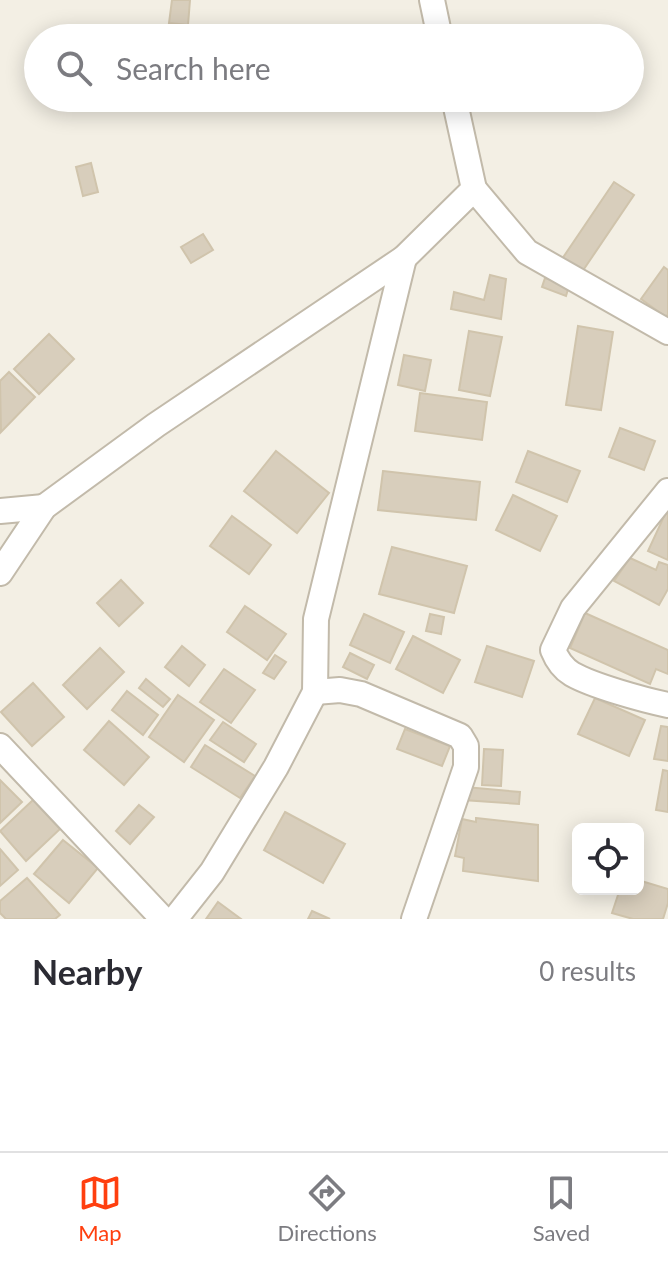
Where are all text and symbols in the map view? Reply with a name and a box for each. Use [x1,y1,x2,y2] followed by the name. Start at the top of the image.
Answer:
[24,24,644,112] search box
[52,46,96,90] icon: search
[116,50,271,86] text: Search here
[572,823,644,895] map controls
[572,823,644,895] button: locate
[32,951,143,992] text: Nearby
[539,955,636,987] text: 0 results
[78,1171,122,1246] tab: Map
[278,1171,377,1246] tab: Directions
[533,1171,590,1246] tab: Saved

